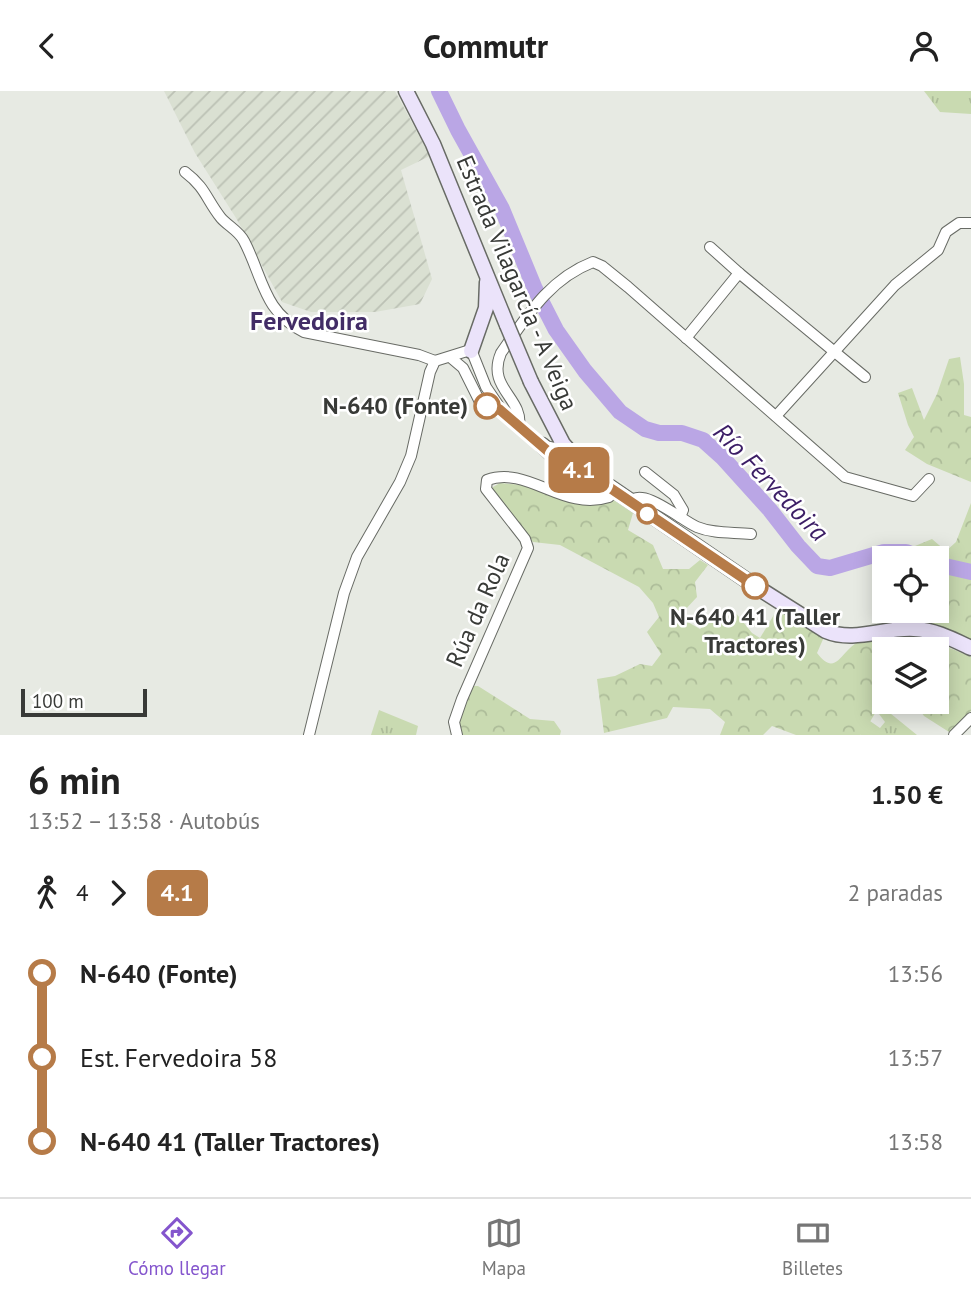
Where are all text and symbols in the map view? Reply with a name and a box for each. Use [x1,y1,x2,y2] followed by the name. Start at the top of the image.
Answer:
[423,25,548,67] text: Commutr
[28,27,66,65] icon: back
[905,27,943,65] icon: person
[450,151,585,415] street label: Estrada Vilagarcía - A Veiga
[250,304,368,337] district label: Fervedoira
[323,390,468,421] place label: N-640 (Fonte)
[474,393,500,419] marker: N-640 (Fonte)
[707,416,836,548] water label: Río Fervedoira
[539,447,619,493] line badge: 4.1
[562,454,596,485] text: 4.1
[637,504,657,524] unlabelled marker
[872,546,949,714] map controls
[872,546,949,623] button: locate
[439,548,516,672] street label: Rúa da Rola
[742,573,768,599] marker: N-640 41 (Taller Tractores)
[670,601,841,660] place label: N-640 41 (Taller Tractores)
[872,637,949,714] button: layers
[21,686,147,718] scale bar
[32,689,84,713] text: 100 m
[28,755,121,804] text: 6 min
[871,778,943,811] text: 1.50 €
[28,806,260,835] text: 13:52 – 13:58 · Autobús
[28,874,66,912] icon: walk
[99,874,137,912] icon: forward
[161,877,194,908] text: 4.1
[76,878,89,907] text: 4
[848,878,943,907] text: 2 paradas
[80,957,237,990] text: N-640 (Fonte)
[888,959,943,988] text: 13:56
[80,1041,277,1074] text: Est. Fervedoira 58
[888,1043,943,1072] text: 13:57
[80,1125,380,1158] text: N-640 41 (Taller Tractores)
[888,1127,943,1156] text: 13:58
[128,1214,226,1280] tab: Cómo llegar
[482,1214,526,1280] tab: Mapa
[782,1214,843,1280] tab: Billetes

